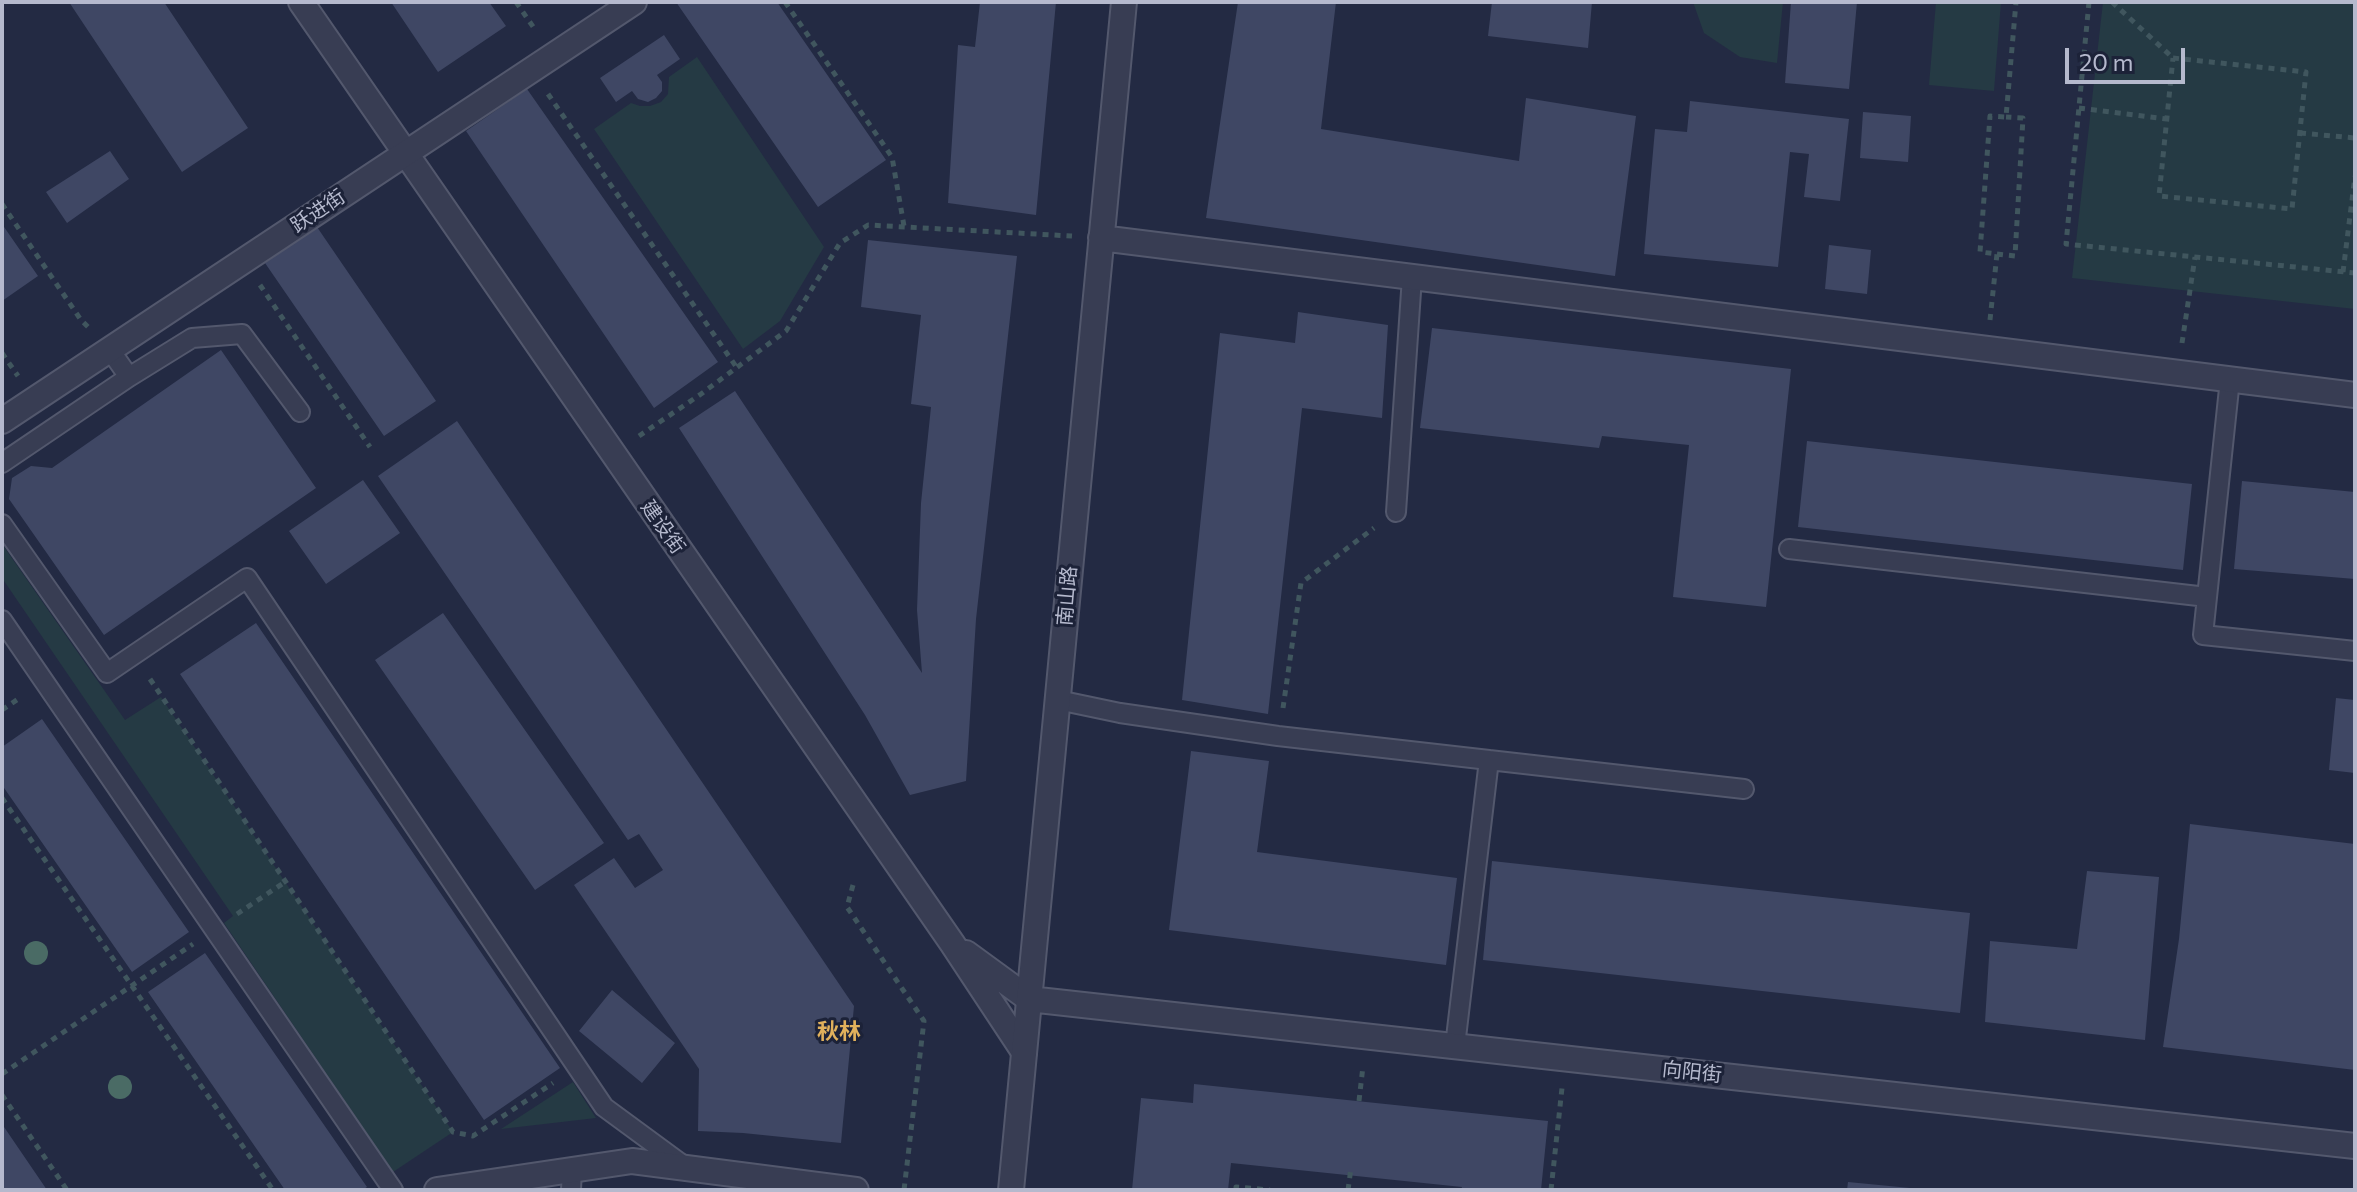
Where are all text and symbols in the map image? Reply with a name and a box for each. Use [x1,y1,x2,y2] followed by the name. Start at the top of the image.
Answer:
[2069,32,2189,82] scale bar
[2079,47,2133,76] text: 20 m
[286,184,350,238] street label: 跃进街
[636,496,690,558] street label: 建设街
[1052,565,1082,627] street label: 南山路
[817,1019,861,1045] district label: 秋林
[1661,1057,1723,1087] street label: 向阳街

